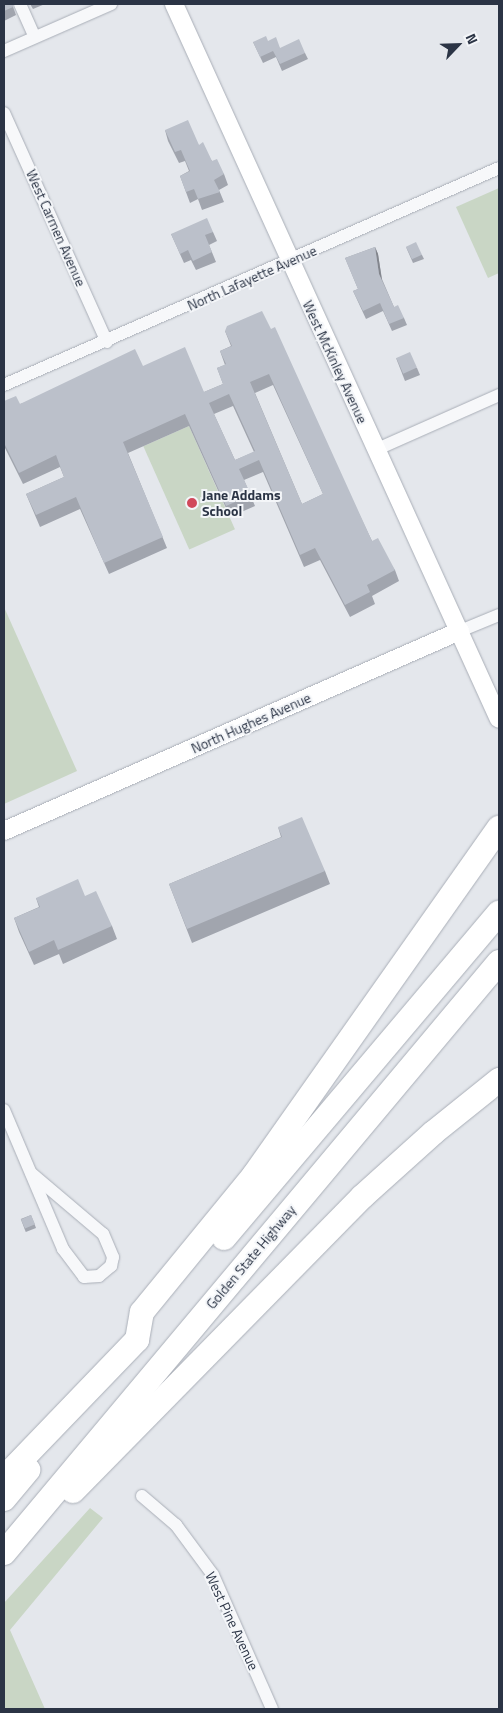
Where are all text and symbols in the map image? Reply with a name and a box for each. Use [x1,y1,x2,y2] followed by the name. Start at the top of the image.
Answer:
[433,20,483,70] north arrow
[461,30,484,47] text: N
[23,167,89,289] street label: West Carmen Avenue
[185,242,319,314] street label: North Lafayette Avenue
[299,298,371,426] street label: West McKinley Avenue
[202,487,281,520] place label: Jane Addams School
[186,497,198,509] marker: Jane Addams School
[189,689,313,757] street label: North Hughes Avenue
[203,1202,299,1312] street label: Golden State Highway
[202,1569,262,1673] street label: West Pine Avenue

